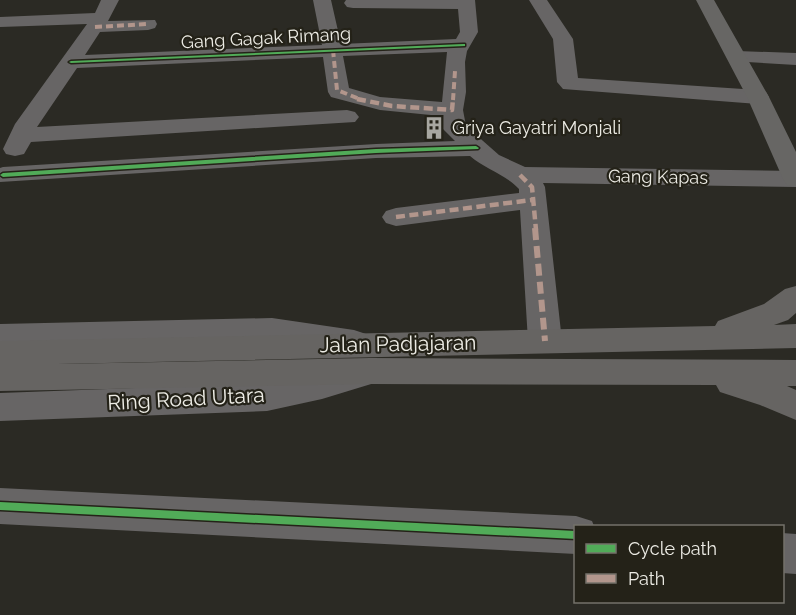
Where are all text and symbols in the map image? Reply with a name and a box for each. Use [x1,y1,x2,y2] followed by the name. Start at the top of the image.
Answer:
[180,23,352,52] street label: Gang Gagak Rimang
[421,115,447,141] building icon: Griya Gayatri Monjali
[452,117,621,138] place label: Griya Gayatri Monjali
[608,165,708,188] street label: Gang Kapas
[319,330,477,357] street label: Jalan Padjajaran
[107,382,265,415] street label: Ring Road Utara
[574,525,784,603] legend
[628,538,717,559] text: Cycle path
[628,568,665,589] text: Path

